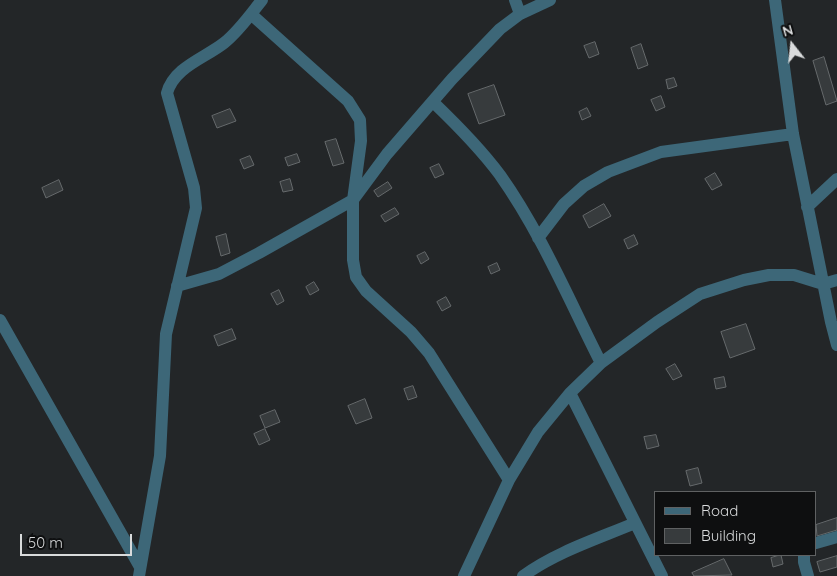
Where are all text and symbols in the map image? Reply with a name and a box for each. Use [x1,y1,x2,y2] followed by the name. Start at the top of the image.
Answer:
[767,20,817,70] north arrow
[780,21,795,41] text: N
[654,491,817,556] legend
[701,501,738,520] text: Road
[22,524,135,556] scale bar
[701,526,756,545] text: Building
[28,533,63,552] text: 50 m

